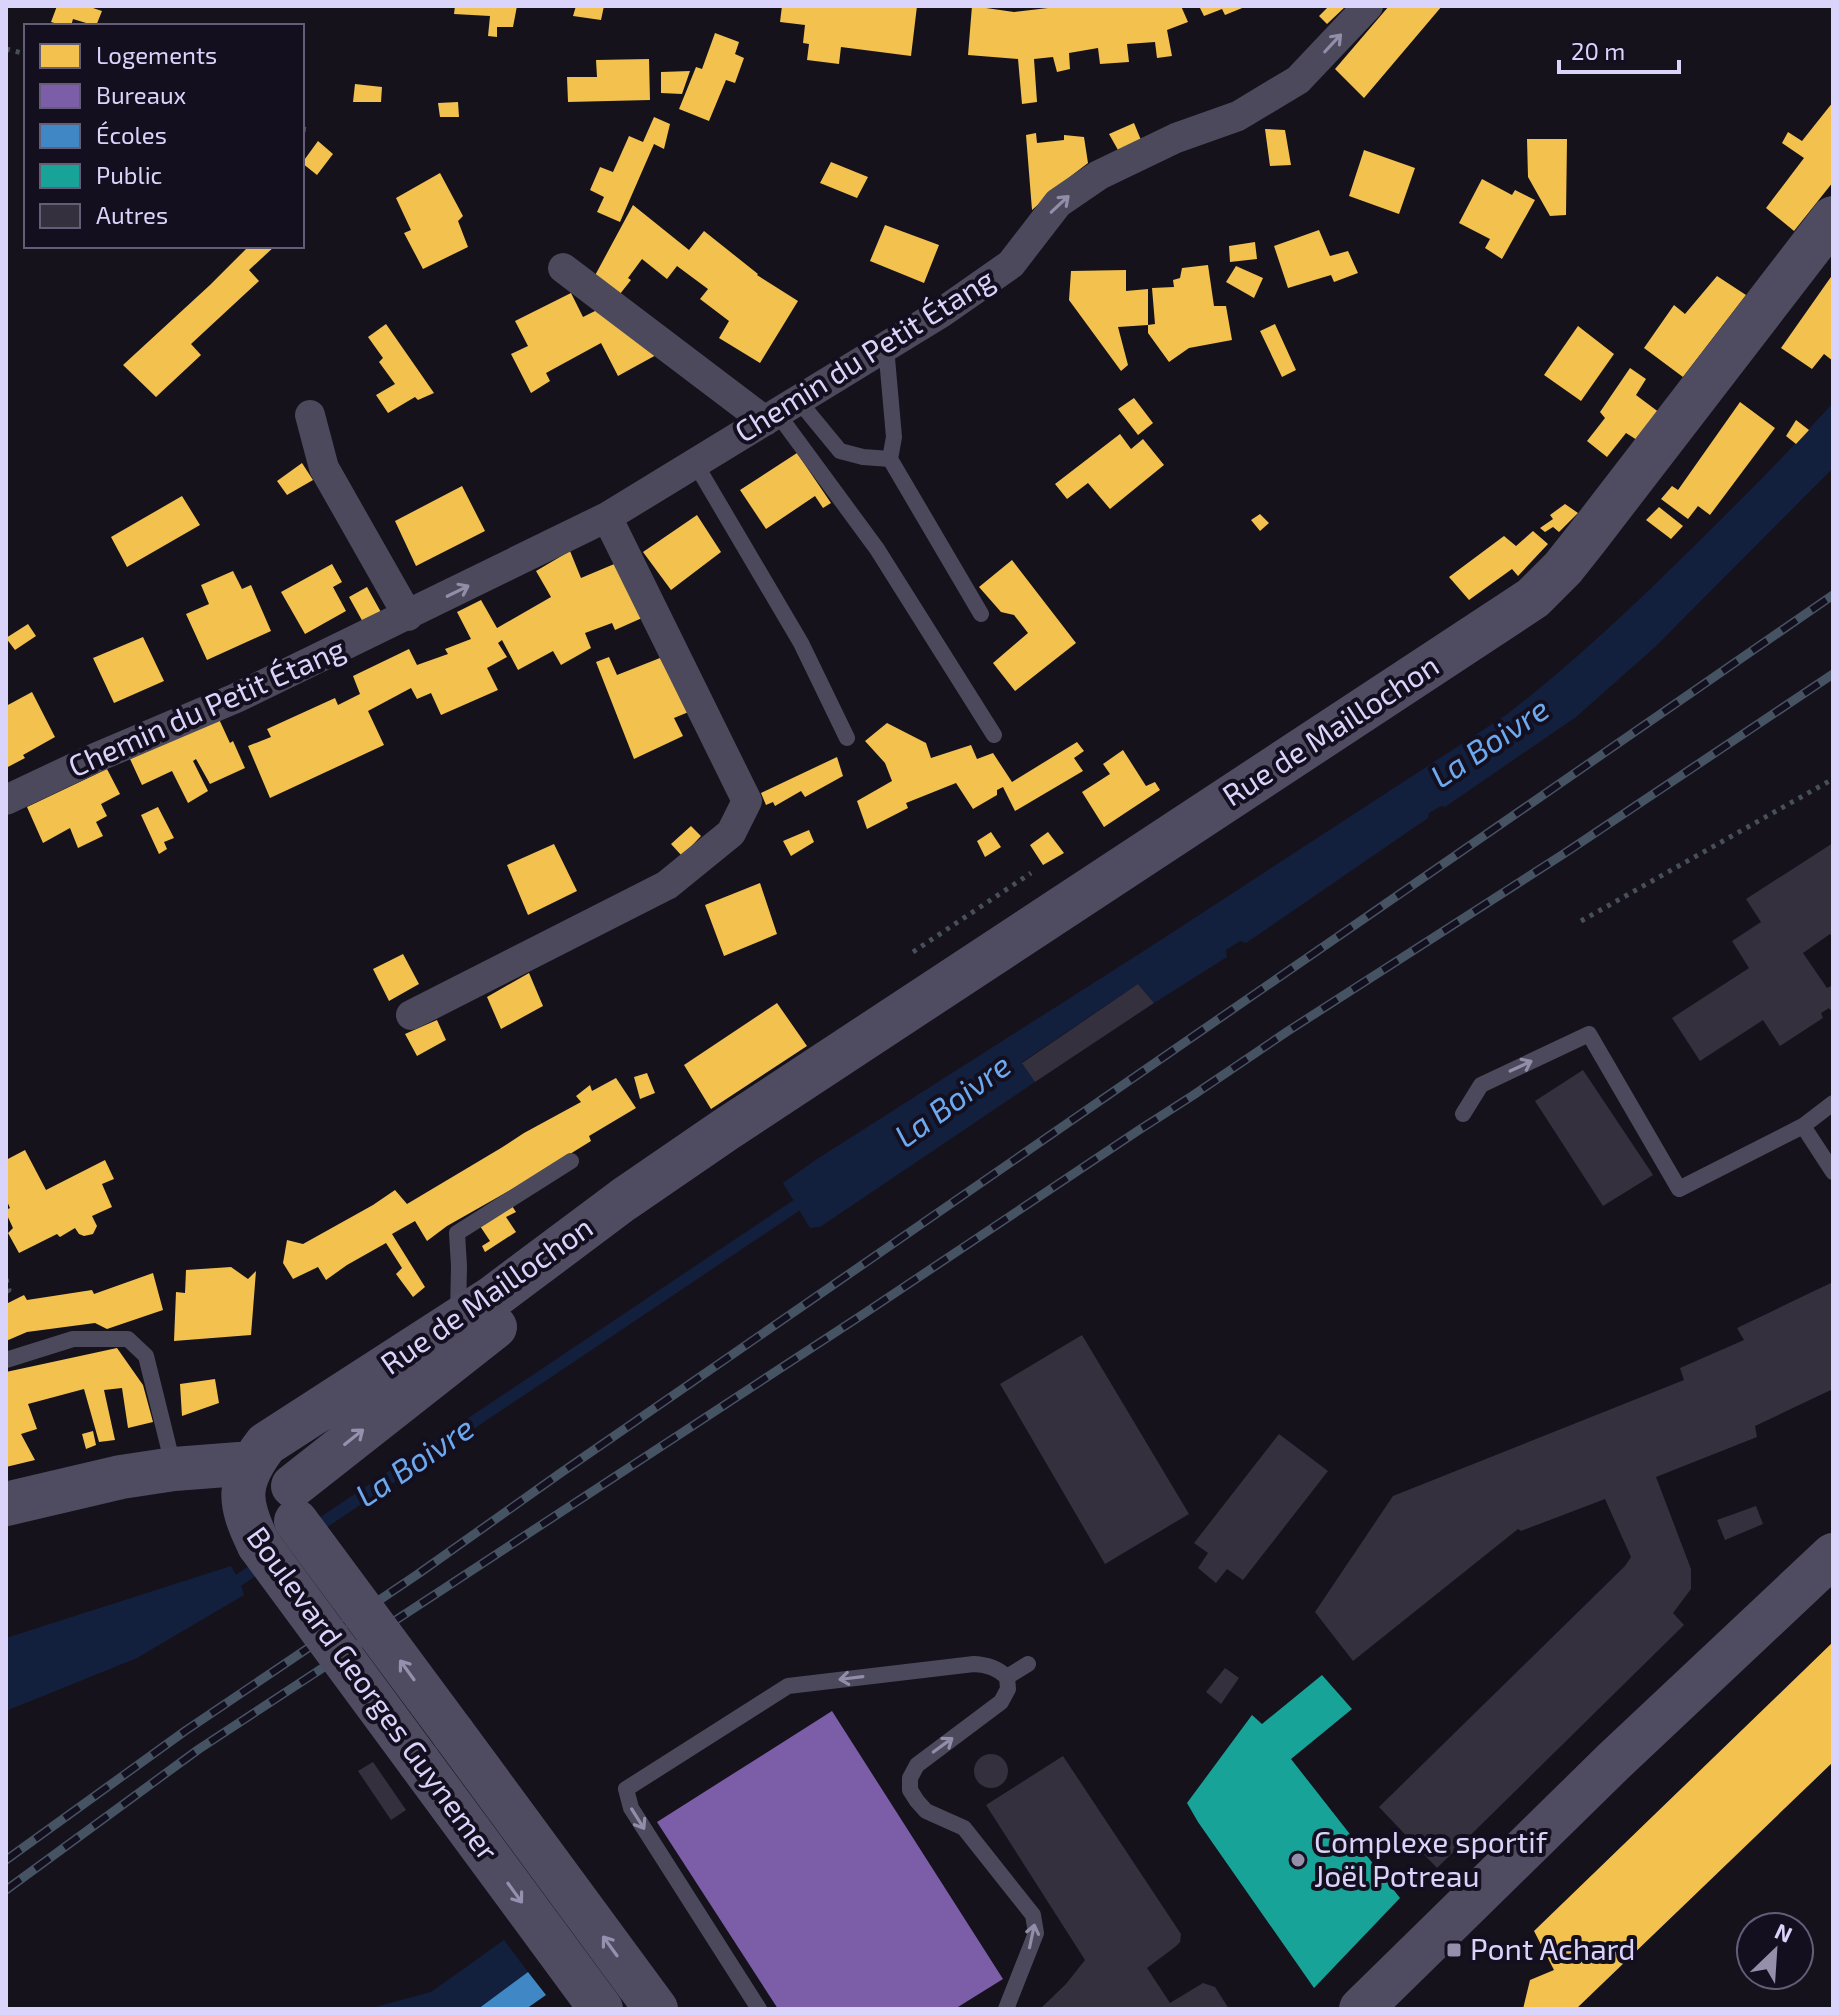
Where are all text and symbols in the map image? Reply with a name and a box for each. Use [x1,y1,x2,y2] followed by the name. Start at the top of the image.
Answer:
[24,24,304,248] legend
[1559,24,1679,74] scale bar
[1323,34,1342,53] one-way arrow
[1571,36,1625,65] text: 20 m
[96,40,217,69] text: Logements
[96,80,187,109] text: Bureaux
[96,120,167,149] text: Écoles
[96,160,162,189] text: Public
[1050,195,1070,214] one-way arrow
[96,200,168,229] text: Autres
[728,260,1000,449] street label: Chemin du Petit Étang
[446,583,470,598] one-way arrow
[62,629,350,783] street label: Chemin du Petit Étang
[1215,646,1445,813] street label: Rue de Maillochon
[1423,688,1555,795] water label: La Boivre
[886,1045,1017,1154] water label: La Boivre
[1508,1058,1532,1073] one-way arrow
[373,1208,599,1381] street label: Rue de Maillochon
[348,1407,480,1514] water label: La Boivre
[343,1428,364,1446] one-way arrow
[240,1519,507,1867] street label: Boulevard Georges Guynemer
[398,1660,415,1681] one-way arrow
[839,1671,865,1686] one-way arrow
[931,1737,953,1754] one-way arrow
[630,1807,646,1830] one-way arrow
[1314,1823,1548,1893] place label: Complexe sportif Joël Potreau
[1289,1851,1307,1869] marker: Complexe sportif Joël Potreau
[507,1881,524,1903] one-way arrow
[1735,1911,1815,1991] north arrow
[1771,1917,1797,1947] text: N
[1025,1924,1040,1949] one-way arrow
[1470,1930,1636,1966] place label: Pont Achard
[602,1936,619,1957] one-way arrow
[1445,1941,1463,1959] marker: Pont Achard

